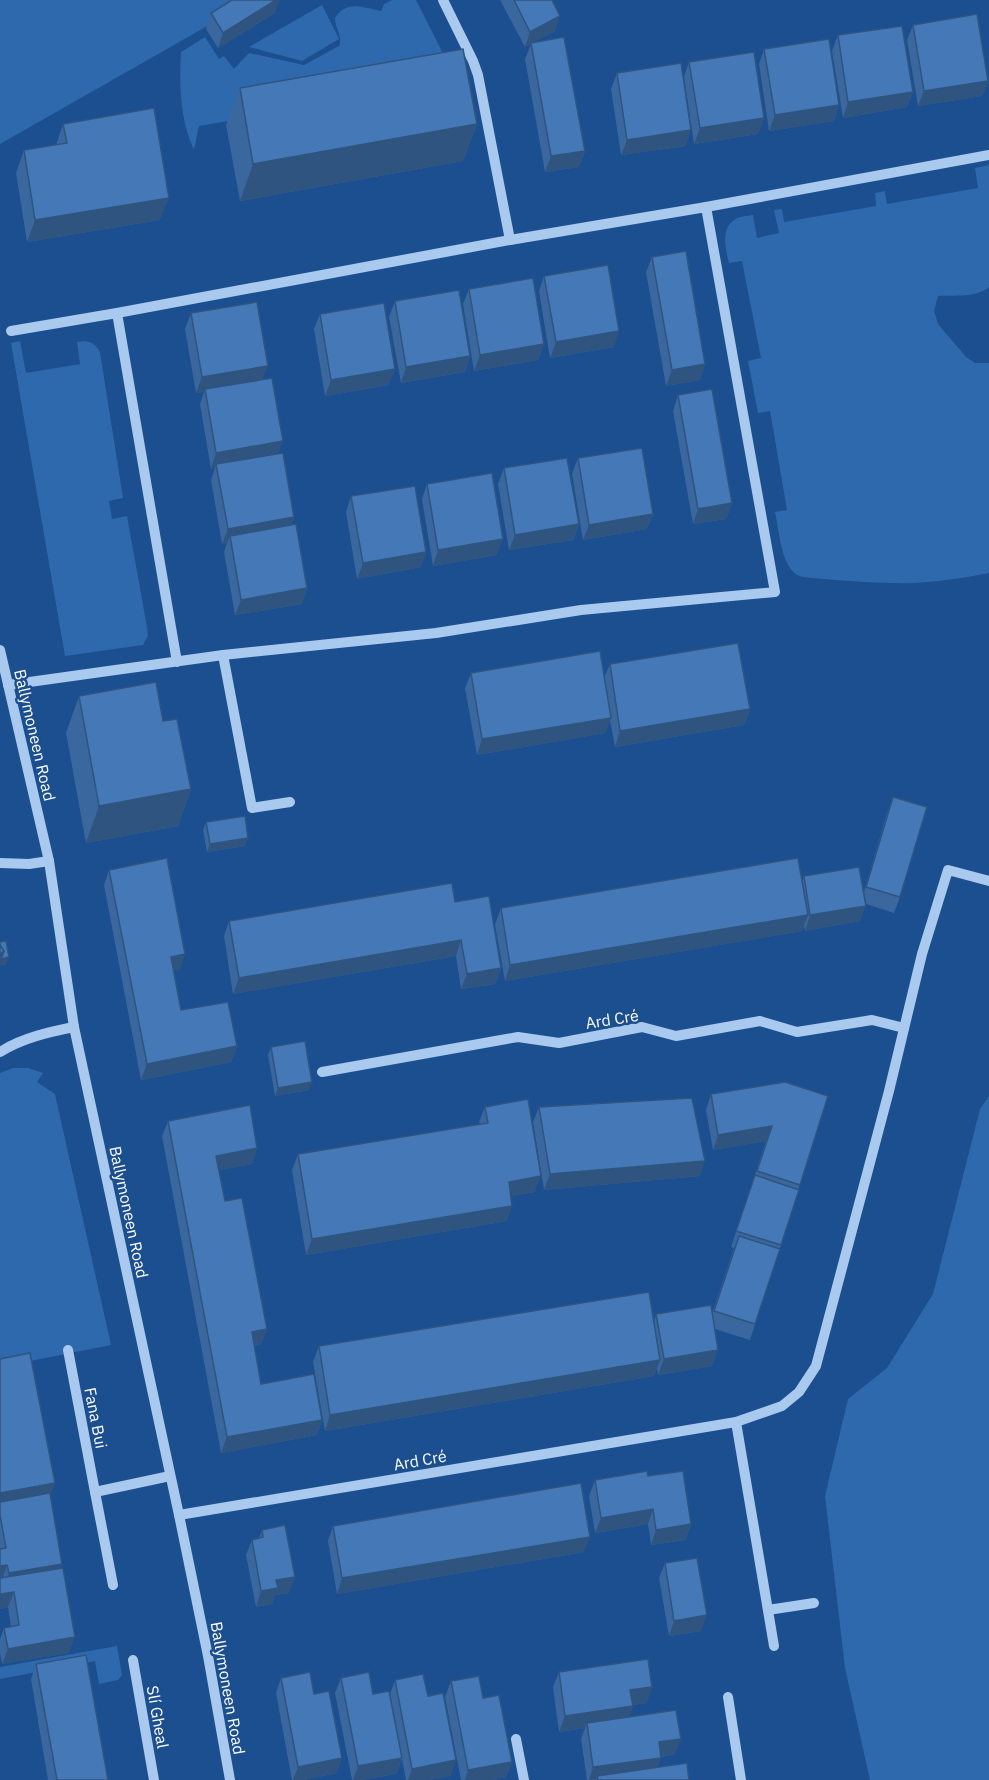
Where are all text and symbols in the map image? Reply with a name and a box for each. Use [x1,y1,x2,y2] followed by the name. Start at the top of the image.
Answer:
[10,667,60,803] street label: Ballymoneen Road
[584,1005,640,1033] street label: Ard Cré
[105,1144,153,1280] street label: Ballymoneen Road
[80,1386,112,1450] street label: Fana Bui
[392,1445,448,1475] street label: Ard Cré
[206,1620,250,1756] street label: Ballymoneen Road
[143,1684,173,1750] street label: Slí Gheal

